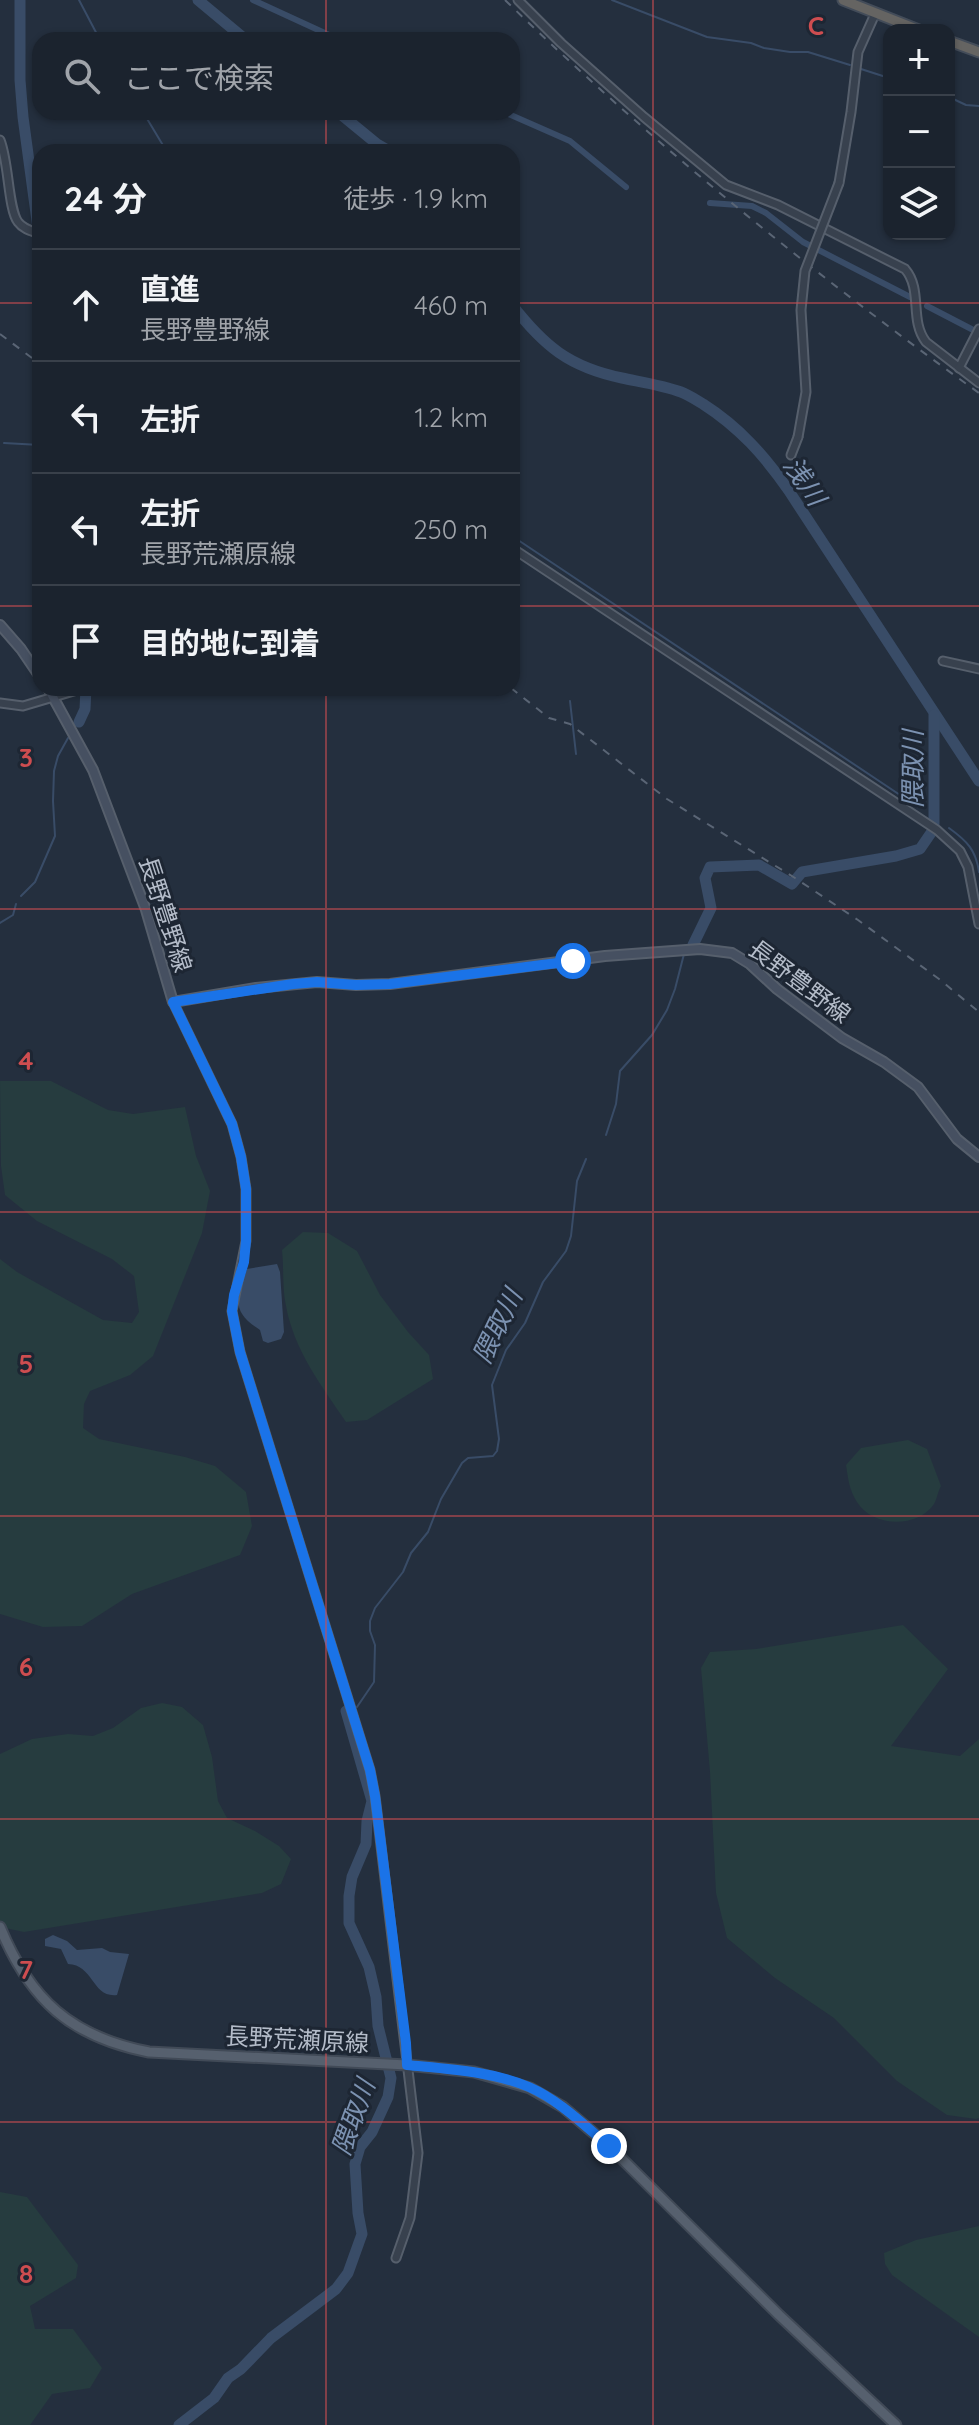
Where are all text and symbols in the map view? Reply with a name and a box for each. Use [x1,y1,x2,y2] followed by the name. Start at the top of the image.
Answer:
[808,9,824,42] text: C
[883,24,955,240] map controls
[883,24,955,96] button: +
[32,32,520,120] search box
[60,54,104,98] icon: search
[124,59,274,97] text: ここで検索
[883,96,955,168] button: −
[883,168,955,240] button: layers
[64,177,147,220] text: 24 分
[343,182,488,215] text: 徒歩 · 1.9 km
[140,270,200,308] text: 直進
[64,283,108,327] icon: ahead
[414,289,488,322] text: 460 m
[140,313,270,346] text: 長野豊野線
[64,395,108,439] icon: left
[140,400,200,438] text: 左折
[415,401,488,434] text: 1.2 km
[777,450,835,514] water label: 浅川
[140,494,200,532] text: 左折
[64,507,108,551] icon: left
[413,513,488,546] text: 250 m
[140,537,296,570] text: 長野荒瀬原線
[64,619,108,663] icon: arrive
[140,624,320,662] text: 目的地に到着
[896,727,929,808] water label: 隈取川
[19,741,33,774] text: 3
[133,852,199,976] street label: 長野豊野線
[743,933,857,1029] street label: 長野豊野線
[555,943,591,979] route start
[18,1044,34,1077] text: 4
[465,1281,530,1368] water label: 隈取川
[19,1347,33,1380] text: 5
[19,1650,33,1683] text: 6
[19,1953,33,1986] text: 7
[224,2020,370,2058] street label: 長野荒瀬原線
[324,2072,383,2159] water label: 隈取川
[591,2128,627,2164] route end
[19,2257,33,2290] text: 8

